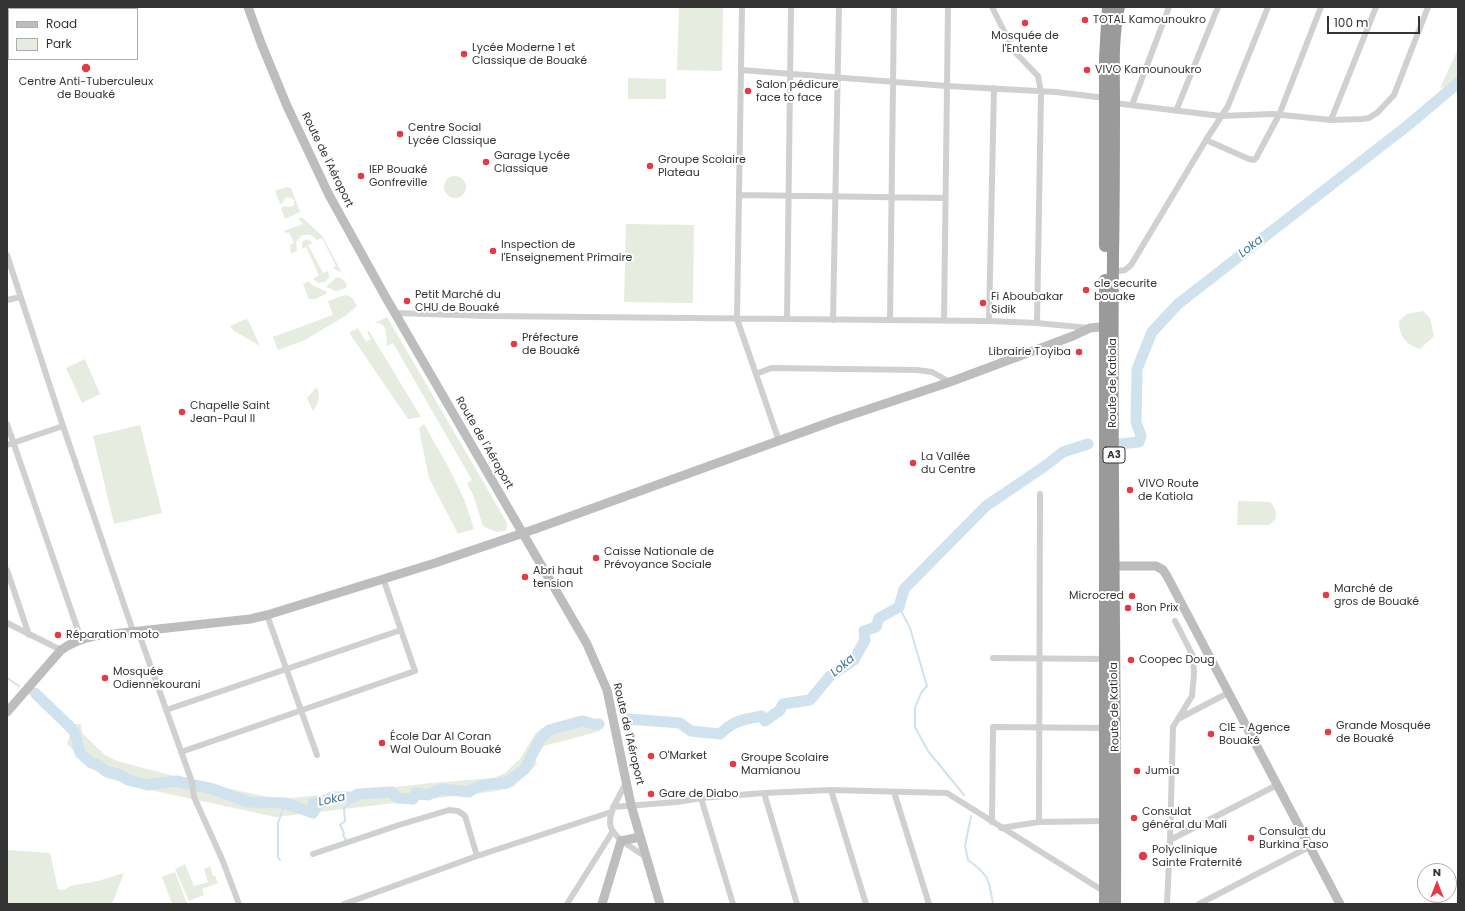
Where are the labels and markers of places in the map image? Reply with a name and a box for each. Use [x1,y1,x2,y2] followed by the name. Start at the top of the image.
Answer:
[1093,13,1206,27] place label: TOTAL Kamounoukro
[1080,15,1090,25] marker: TOTAL Kamounoukro
[1020,18,1030,28] marker: Mosquée de l'Entente
[991,29,1059,55] place label: Mosquée de l'Entente
[472,41,587,67] place label: Lycée Moderne 1 et Classique de Bouaké
[459,49,469,59] marker: Lycée Moderne 1 et Classique de Bouaké
[80,62,92,74] marker: Centre Anti-Tuberculeux de Bouaké
[1095,63,1202,77] place label: VIVO Kamounoukro
[1082,65,1092,75] marker: VIVO Kamounoukro
[19,75,153,101] place label: Centre Anti-Tuberculeux de Bouaké
[756,78,839,104] place label: Salon pédicure face to face
[743,86,753,96] marker: Salon pédicure face to face
[408,121,496,147] place label: Centre Social Lycée Classique
[395,129,405,139] marker: Centre Social Lycée Classique
[494,149,570,175] place label: Garage Lycée Classique
[658,153,746,179] place label: Groupe Scolaire Plateau
[481,157,491,167] marker: Garage Lycée Classique
[645,161,655,171] marker: Groupe Scolaire Plateau
[369,163,427,189] place label: IEP Bouaké Gonfreville
[356,171,366,181] marker: IEP Bouaké Gonfreville
[501,238,632,264] place label: Inspection de l'Enseignement Primaire
[488,246,498,256] marker: Inspection de l'Enseignement Primaire
[1094,277,1157,303] place label: cle securite bouake
[1081,285,1091,295] marker: cle securite bouake
[415,288,501,314] place label: Petit Marché du CHU de Bouaké
[991,290,1063,316] place label: Fi Aboubakar Sidik
[402,296,412,306] marker: Petit Marché du CHU de Bouaké
[978,298,988,308] marker: Fi Aboubakar Sidik
[522,331,580,357] place label: Préfecture de Bouaké
[509,339,519,349] marker: Préfecture de Bouaké
[989,345,1071,359] place label: Librairie Toyiba
[1074,347,1084,357] marker: Librairie Toyiba
[190,399,270,425] place label: Chapelle Saint Jean-Paul II
[177,407,187,417] marker: Chapelle Saint Jean-Paul II
[921,450,976,476] place label: La Vallée du Centre
[908,458,918,468] marker: La Vallée du Centre
[1138,477,1199,503] place label: VIVO Route de Katiola
[1125,485,1135,495] marker: VIVO Route de Katiola
[604,545,714,571] place label: Caisse Nationale de Prévoyance Sociale
[591,553,601,563] marker: Caisse Nationale de Prévoyance Sociale
[533,564,583,590] place label: Abri haut tension
[520,572,530,582] marker: Abri haut tension
[1334,582,1419,608] place label: Marché de gros de Bouaké
[1069,589,1124,603] place label: Microcred
[1321,590,1331,600] marker: Marché de gros de Bouaké
[1127,591,1137,601] marker: Microcred
[1136,601,1178,615] place label: Bon Prix
[1123,603,1133,613] marker: Bon Prix
[66,628,159,642] place label: Réparation moto
[53,630,63,640] marker: Réparation moto
[1139,653,1215,667] place label: Coopec Doug
[1126,655,1136,665] marker: Coopec Doug
[113,665,201,691] place label: Mosquée Odiennekourani
[100,673,110,683] marker: Mosquée Odiennekourani
[1336,719,1431,745] place label: Grande Mosquée de Bouaké
[1219,721,1290,747] place label: CIE - Agence Bouaké
[1323,727,1333,737] marker: Grande Mosquée de Bouaké
[1206,729,1216,739] marker: CIE - Agence Bouaké
[390,730,501,756] place label: École Dar Al Coran Wal Ouloum Bouaké
[377,738,387,748] marker: École Dar Al Coran Wal Ouloum Bouaké
[659,749,707,763] place label: O'Market
[646,751,656,761] marker: O'Market
[741,751,829,777] place label: Groupe Scolaire Mamianou
[728,759,738,769] marker: Groupe Scolaire Mamianou
[1145,764,1179,778] place label: Jumia
[1132,766,1142,776] marker: Jumia
[659,787,738,801] place label: Gare de Diabo
[646,789,656,799] marker: Gare de Diabo
[1142,805,1227,831] place label: Consulat général du Mali
[1129,813,1139,823] marker: Consulat général du Mali
[1259,825,1328,851] place label: Consulat du Burkina Faso
[1246,833,1256,843] marker: Consulat du Burkina Faso
[1152,843,1242,869] place label: Polyclinique Sainte Fraternité
[1137,850,1149,862] marker: Polyclinique Sainte Fraternité

